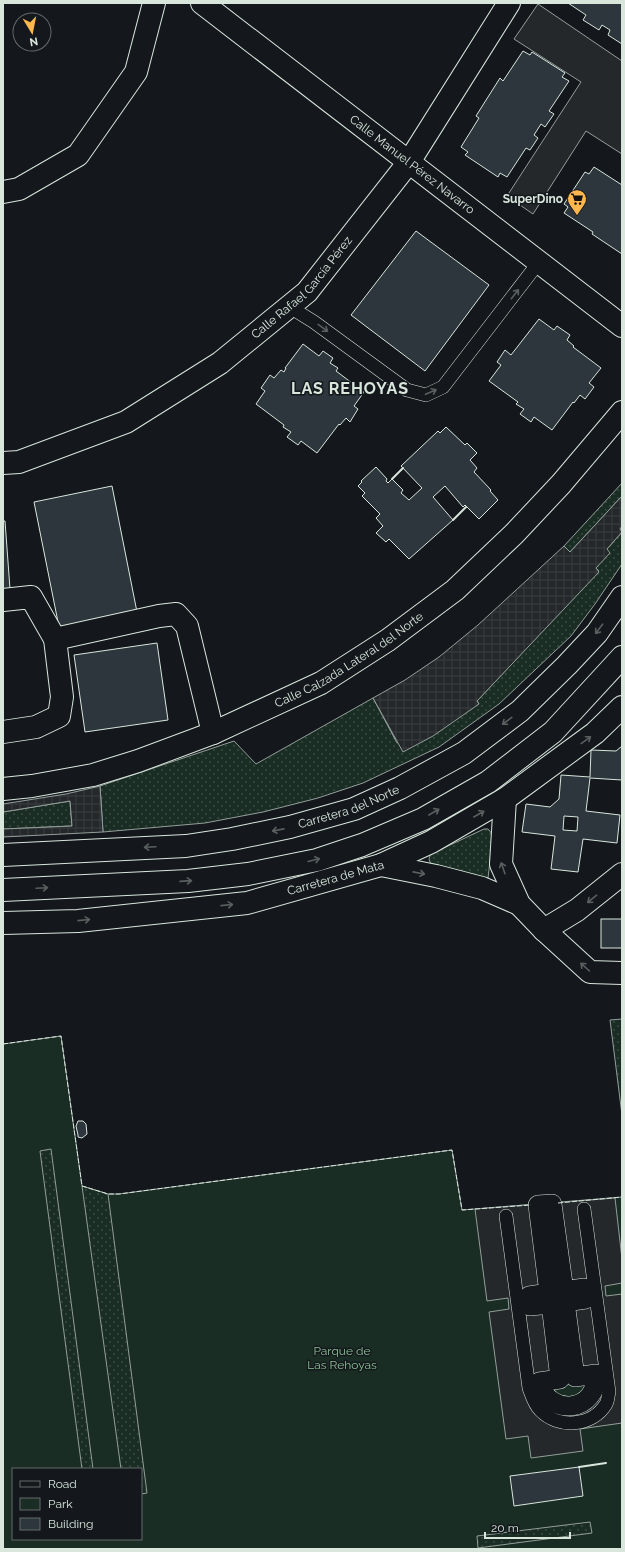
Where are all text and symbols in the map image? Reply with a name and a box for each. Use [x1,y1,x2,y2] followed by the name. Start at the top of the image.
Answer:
[12,12,52,52] north arrow
[28,34,39,48] text: N
[347,112,477,217] street label: Calle Manuel Pérez Navarro
[566,188,588,216] supermarket icon: SuperDino
[503,192,563,206] place label: SuperDino
[249,234,355,342] street label: Calle Rafael García Pérez
[510,288,519,299] one-way arrow
[317,324,328,332] one-way arrow
[291,379,409,398] district label: LAS REHOYAS
[425,387,437,395] one-way arrow
[272,609,426,711] street label: Calle Calzada Lateral del Norte
[595,623,603,634] one-way arrow
[502,717,513,725] one-way arrow
[580,736,591,744] one-way arrow
[296,782,401,831] street label: Carretera del Norte
[428,808,440,816] one-way arrow
[473,810,485,818] one-way arrow
[272,826,285,834] one-way arrow
[144,844,157,851] one-way arrow
[307,856,320,863] one-way arrow
[286,858,386,898] street label: Carretera de Mata
[499,861,506,874] one-way arrow
[412,869,425,877] one-way arrow
[179,877,192,884] one-way arrow
[35,884,48,891] one-way arrow
[586,894,597,903] one-way arrow
[220,901,233,909] one-way arrow
[77,916,90,924] one-way arrow
[580,962,590,972] one-way arrow
[307,1344,377,1372] park label: Parque de Las Rehoyas
[12,1468,142,1540] legend
[48,1477,77,1491] text: Road
[48,1497,73,1511] text: Park
[485,1514,570,1540] scale bar
[48,1517,94,1531] text: Building
[491,1521,519,1535] text: 20 m

